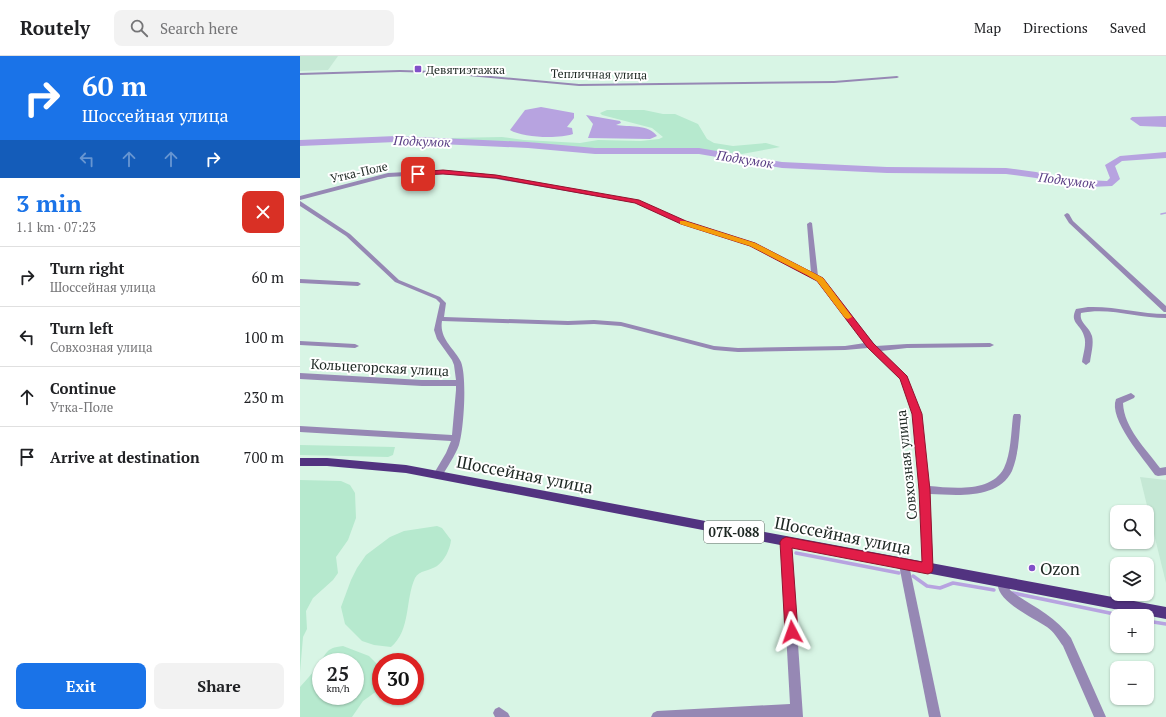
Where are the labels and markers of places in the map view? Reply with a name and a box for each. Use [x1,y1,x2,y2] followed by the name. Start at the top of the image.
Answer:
[426,62,505,77] place label: Девятиэтажка
[413,64,423,74] marker: Девятиэтажка
[401,157,435,191] pin
[1040,557,1080,580] place label: Ozon
[1027,563,1037,573] marker: Ozon

